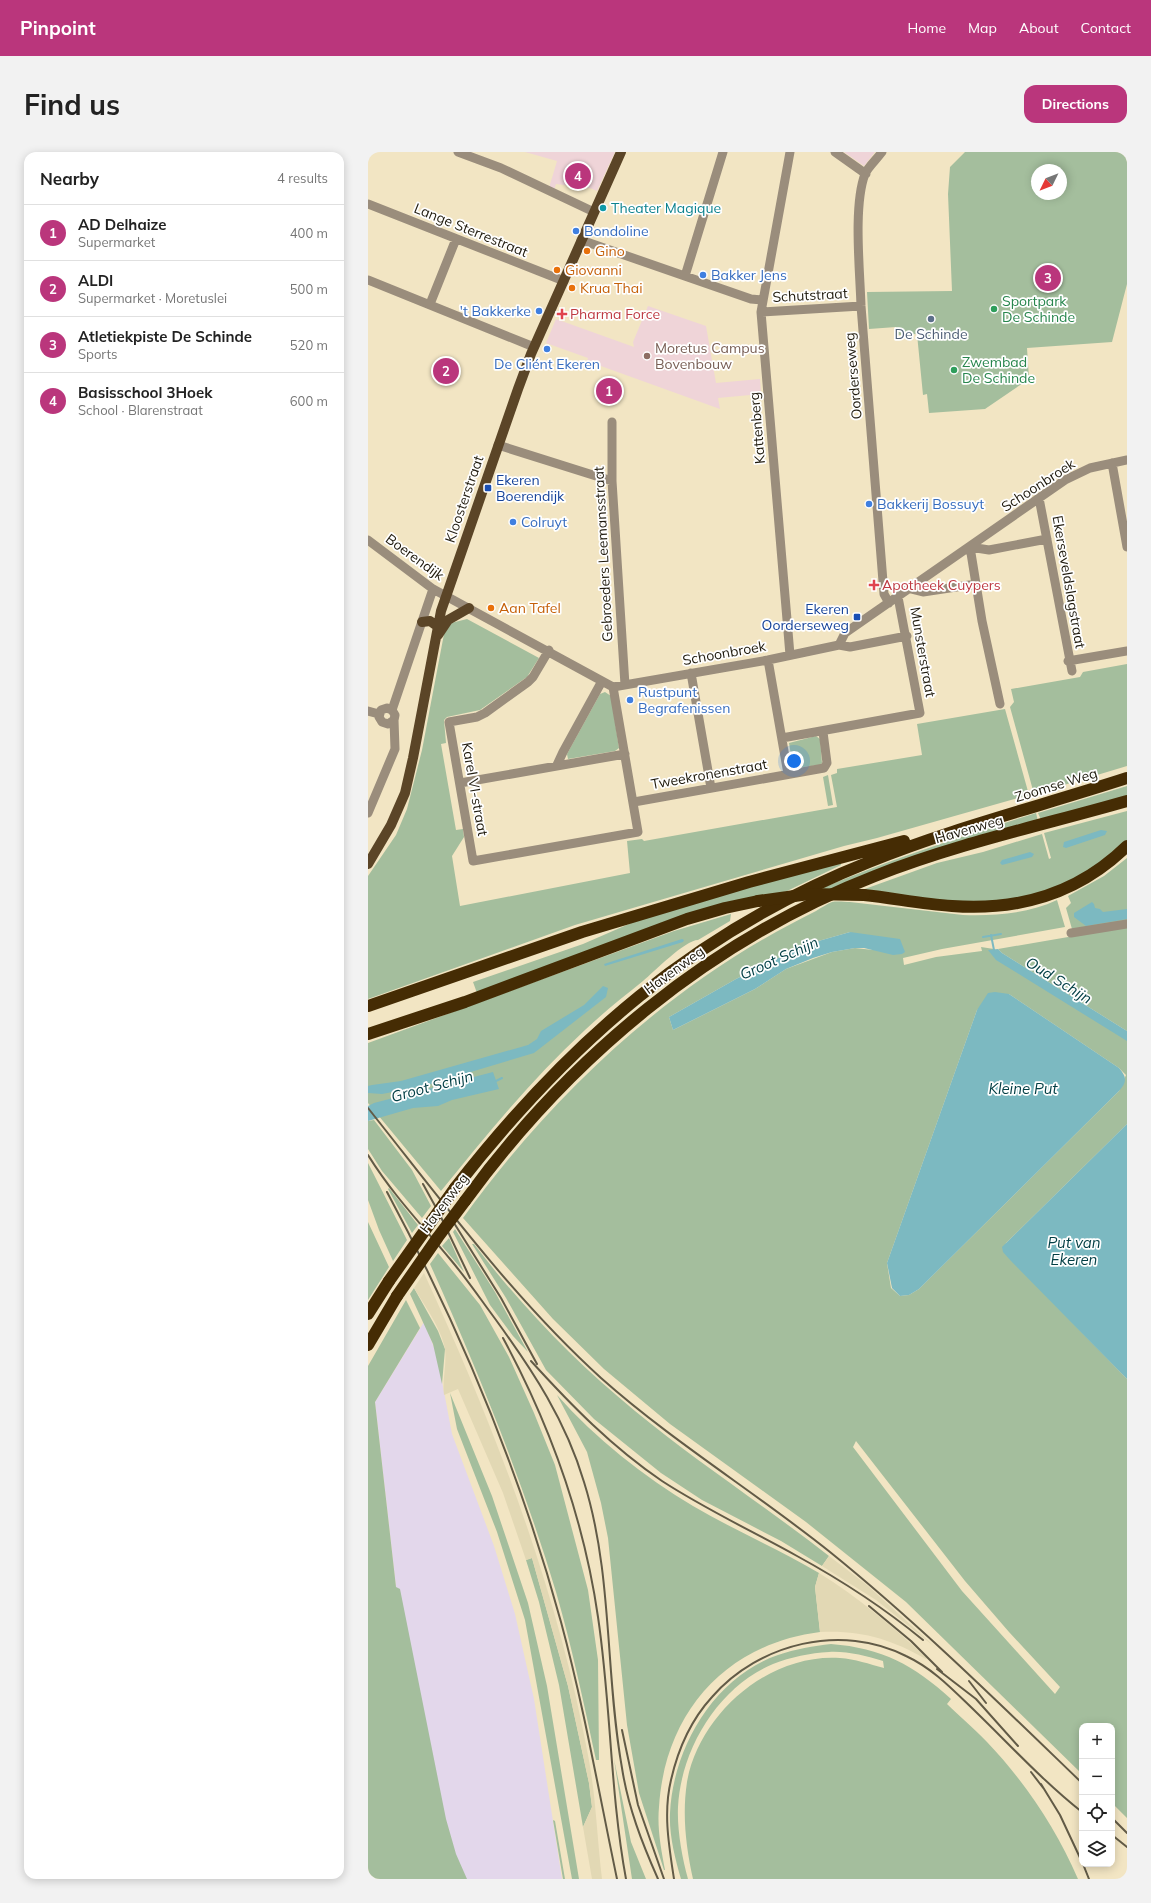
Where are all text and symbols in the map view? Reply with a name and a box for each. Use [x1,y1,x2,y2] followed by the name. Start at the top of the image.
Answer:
[20,16,96,40] text: Pinpoint
[907,19,946,37] text: Home
[968,19,997,37] text: Map
[1019,19,1059,37] text: About
[1081,19,1131,37] text: Contact
[1024,85,1127,123] button: Directions
[24,87,120,122] text: Find us
[565,161,591,191] pin: 4
[1031,164,1067,200] north arrow
[40,168,99,189] text: Nearby
[277,170,328,186] text: 4 results
[411,199,531,261] street label: Lange Sterrestraat
[611,199,721,217] place label: Theater Magique
[598,203,608,213] marker: Theater Magique
[78,215,167,234] text: AD Delhaize
[584,222,649,240] place label: Bondoline
[49,225,57,241] text: 1
[290,225,328,241] text: 400 m
[571,226,581,236] marker: Bondoline
[78,234,155,250] text: Supermarket
[595,242,625,260] place label: Gino
[582,246,592,256] marker: Gino
[565,261,622,279] place label: Giovanni
[1035,263,1061,293] pin: 3
[552,265,562,275] marker: Giovanni
[711,266,787,284] place label: Bakker Jens
[698,270,708,280] marker: Bakker Jens
[78,271,113,290] text: ALDI
[580,279,642,297] place label: Krua Thai
[49,281,57,297] text: 2
[290,281,328,297] text: 500 m
[567,283,577,293] marker: Krua Thai
[772,284,848,306] street label: Schutstraat
[78,290,227,306] text: Supermarket · Moretuslei
[1002,292,1075,326] place label: Sportpark De Schinde
[460,302,531,320] place label: 't Bakkerke
[989,304,999,314] marker: Sportpark De Schinde
[570,305,660,323] place label: Pharma Force
[534,306,544,316] marker: 't Bakkerke
[557,309,567,319] marker: Pharma Force
[926,314,936,324] marker: De Schinde
[894,325,968,343] place label: De Schinde
[78,327,252,346] text: Atletiekpiste De Schinde
[840,332,866,420] street label: Oorderseweg
[49,337,57,353] text: 3
[290,337,328,353] text: 520 m
[655,339,765,373] place label: Moretus Campus Bovenbouw
[542,344,552,354] marker: De Cliént Ekeren
[78,346,117,362] text: Sports
[642,351,652,361] marker: Moretus Campus Bovenbouw
[962,353,1035,387] place label: Zwembad De Schinde
[494,355,600,373] place label: De Cliént Ekeren
[433,356,459,386] pin: 2
[949,365,959,375] marker: Zwembad De Schinde
[596,376,622,406] pin: 1
[78,383,213,402] text: Basisschool 3Hoek
[745,391,769,465] street label: Kattenberg
[49,393,57,409] text: 4
[290,393,328,409] text: 600 m
[78,402,203,418] text: School · Blarenstraat
[441,453,487,545] street label: Kloosterstraat
[998,454,1079,515] street label: Schoonbroek
[589,466,617,642] street label: Gebroeders Leemansstraat
[496,471,565,505] place label: Ekeren Boerendijk
[483,483,493,493] marker: Ekeren Boerendijk
[877,495,984,513] place label: Bakkerij Bossuyt
[864,499,874,509] marker: Bakkerij Bossuyt
[521,513,567,531] place label: Colruyt
[1048,514,1090,650] street label: Ekerseveldslagstraat
[508,517,518,527] marker: Colruyt
[382,530,449,585] street label: Boerendijk
[882,576,1001,594] place label: Apotheek Cuypers
[869,580,879,590] marker: Apotheek Cuypers
[499,599,561,617] place label: Aan Tafel
[762,600,849,634] place label: Ekeren Oorderseweg
[486,603,496,613] marker: Aan Tafel
[906,606,940,699] street label: Munsterstraat
[852,612,862,622] marker: Ekeren Oorderseweg
[681,637,768,669] street label: Schoonbroek
[638,683,730,717] place label: Rustpunt Begrafenissen
[625,695,635,705] marker: Rustpunt Begrafenissen
[458,741,492,837] street label: Karel VI-straat
[784,751,804,771] your location
[650,755,769,793] street label: Tweekronenstraat
[1013,764,1099,806] street label: Zoomse Weg
[933,811,1005,847] street label: Havenweg
[737,932,821,984] water label: Groot Schijn
[640,942,708,998] street label: Havenweg
[1022,952,1096,1008] water label: Oud Schijn
[389,1066,475,1106] water label: Groot Schijn
[988,1079,1058,1098] water label: Kleine Put
[416,1170,472,1236] street label: Havenweg
[1047,1233,1101,1269] water label: Put van Ekeren
[1079,1723,1115,1867] map controls
[1079,1723,1115,1759] button: +
[1079,1759,1115,1795] button: −
[1079,1795,1115,1831] button: locate
[1079,1831,1115,1867] button: layers

